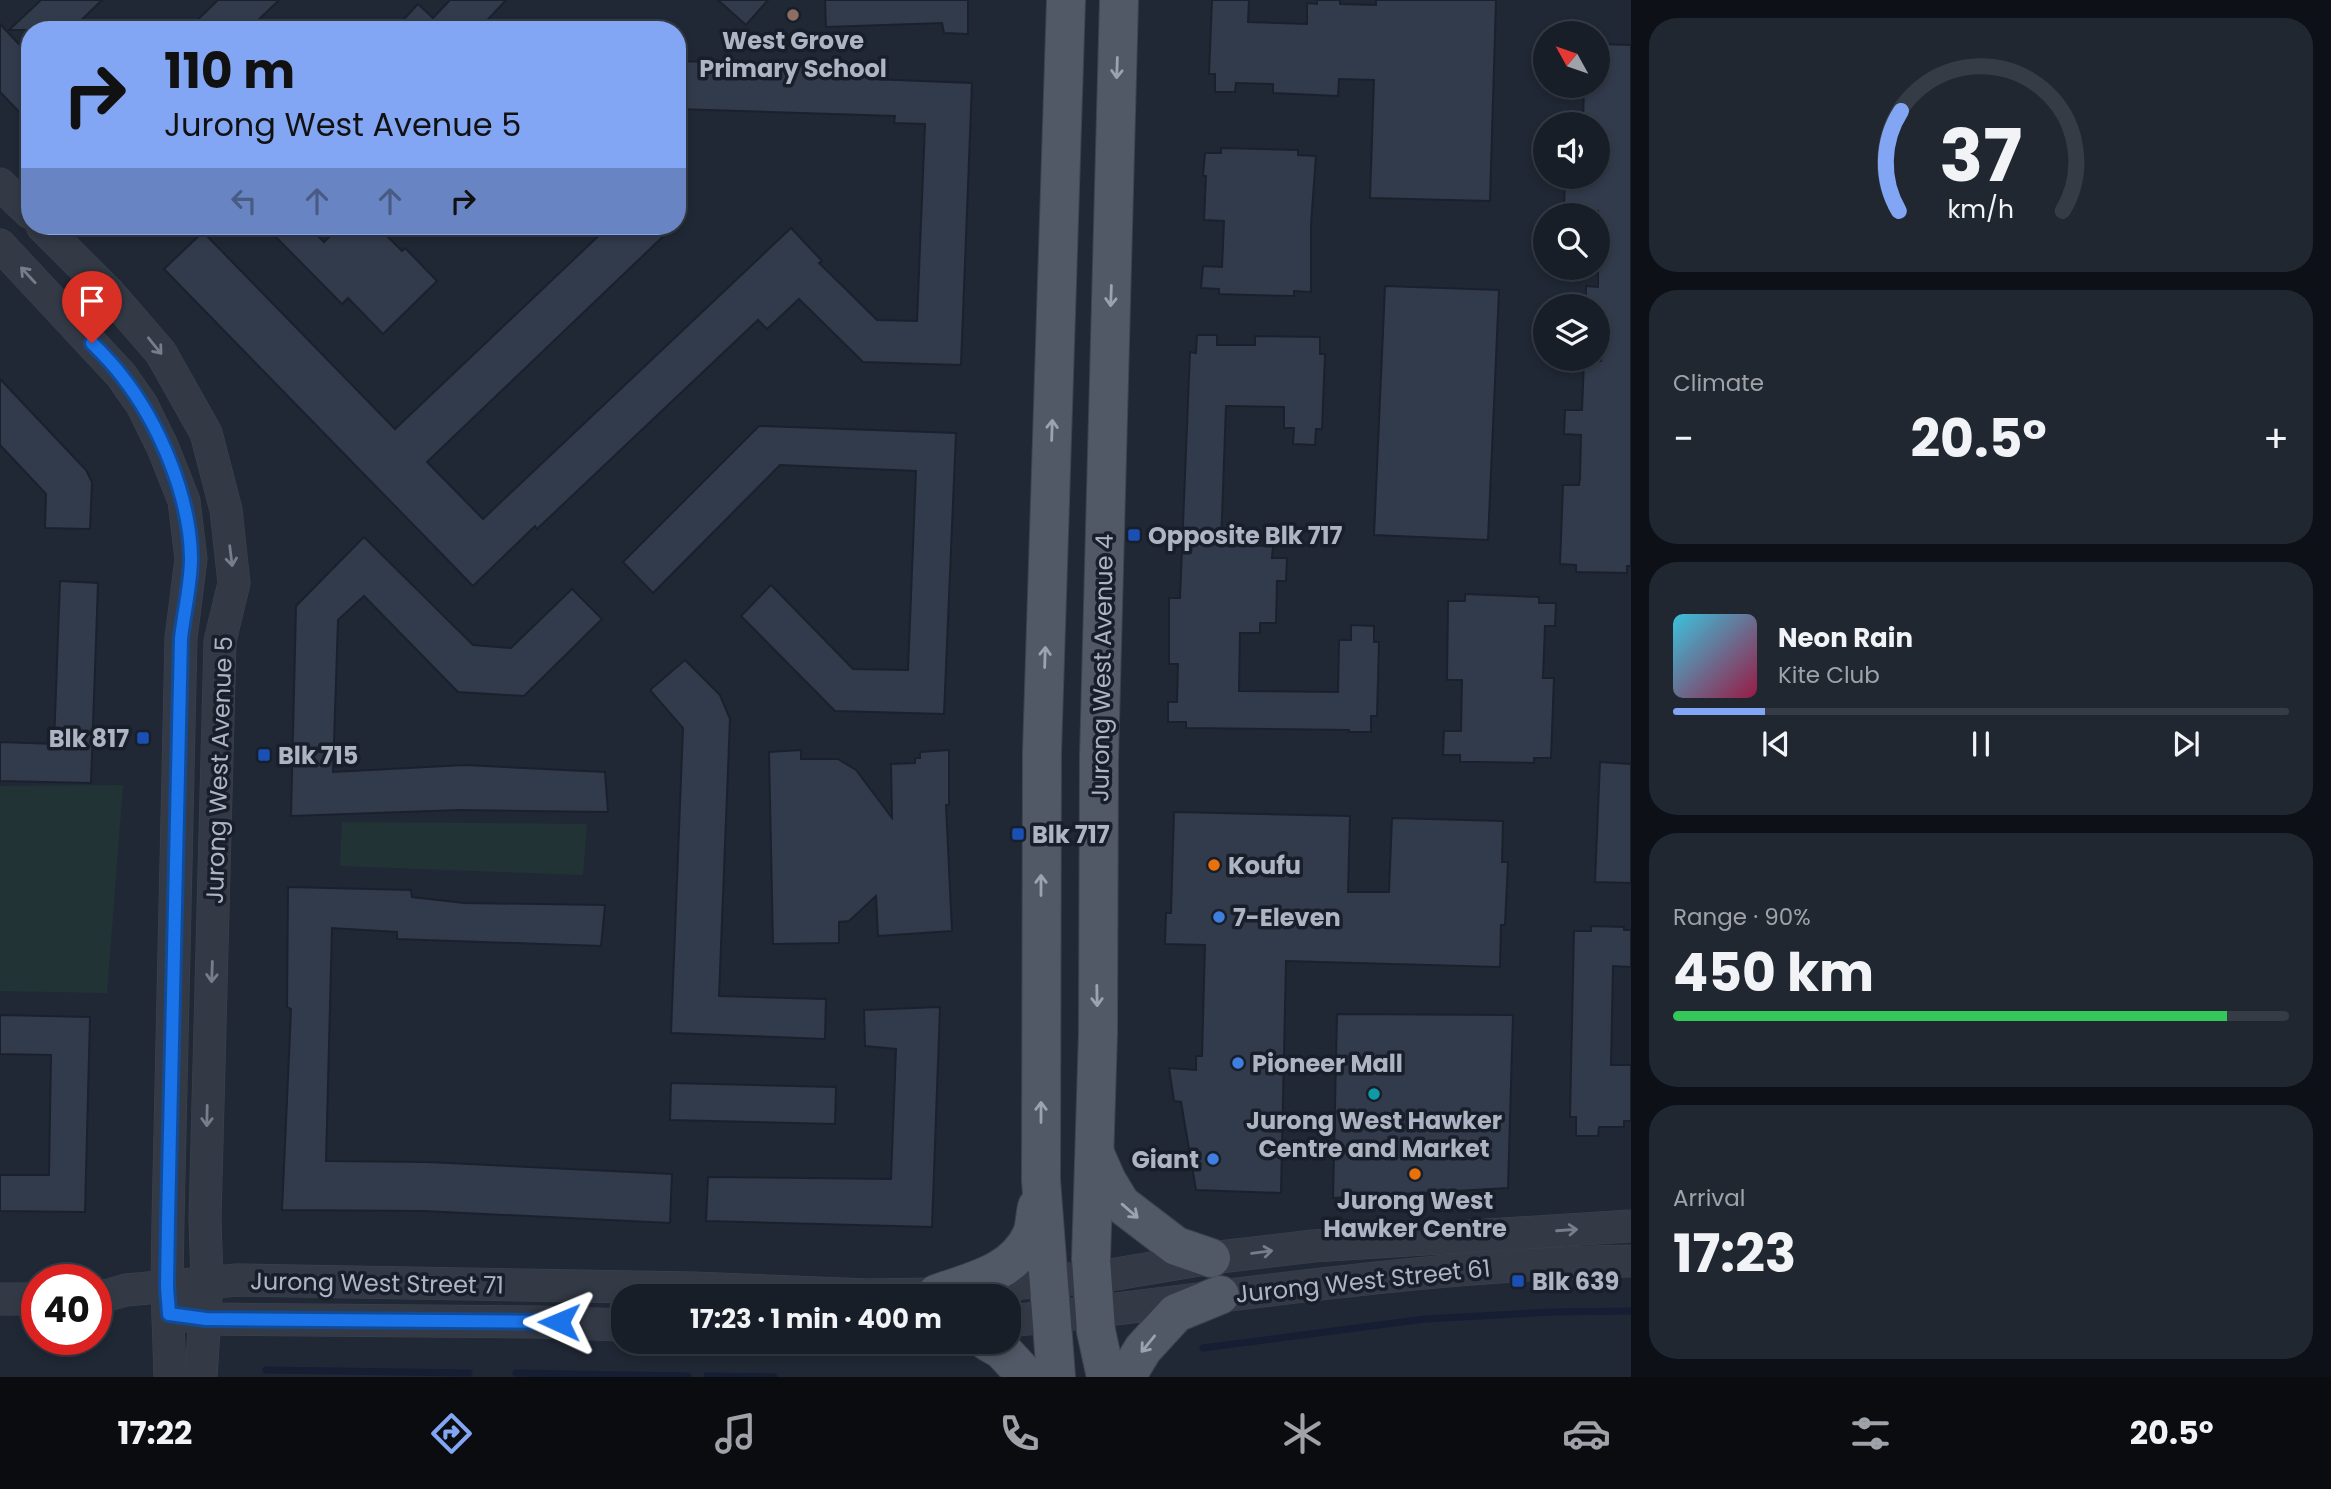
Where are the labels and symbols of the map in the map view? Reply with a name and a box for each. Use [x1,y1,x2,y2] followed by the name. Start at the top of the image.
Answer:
[785,7,801,23] marker: West Grove Primary School
[1533,21,1610,98] north arrow
[699,24,887,85] place label: West Grove Primary School
[1110,56,1124,79] one-way arrow
[20,266,36,284] one-way arrow
[62,271,122,343] pin
[1104,284,1118,307] one-way arrow
[147,337,162,355] one-way arrow
[1045,419,1059,442] one-way arrow
[1148,519,1343,552] place label: Opposite Blk 717
[1126,527,1142,543] marker: Opposite Blk 717
[1083,534,1121,802] street label: Jurong West Avenue 4
[225,545,238,567] one-way arrow
[198,636,240,904] street label: Jurong West Avenue 5
[1038,646,1051,669] one-way arrow
[49,722,129,755] place label: Blk 817
[135,730,151,746] marker: Blk 817
[278,739,358,772] place label: Blk 715
[256,747,272,763] marker: Blk 715
[1032,818,1110,851] place label: Blk 717
[1010,826,1026,842] marker: Blk 717
[1228,849,1301,882] place label: Koufu
[1206,857,1222,873] marker: Koufu
[1034,873,1048,896] one-way arrow
[1233,901,1341,934] place label: 7-Eleven
[1211,909,1227,925] marker: 7-Eleven
[205,960,218,983] one-way arrow
[1090,984,1104,1007] one-way arrow
[1252,1047,1403,1080] place label: Pioneer Mall
[1230,1055,1246,1071] marker: Pioneer Mall
[1366,1086,1382,1102] marker: Jurong West Hawker Centre and Market
[1034,1101,1048,1124] one-way arrow
[201,1104,214,1127] one-way arrow
[1246,1104,1502,1165] place label: Jurong West Hawker Centre and Market
[1131,1143,1199,1176] place label: Giant
[1205,1151,1221,1167] marker: Giant
[1407,1166,1423,1182] marker: Jurong West Hawker Centre
[1323,1184,1507,1245] place label: Jurong West Hawker Centre
[1121,1203,1139,1219] one-way arrow
[1555,1223,1577,1236] one-way arrow
[1250,1246,1273,1259] one-way arrow
[1234,1251,1492,1311] street label: Jurong West Street 61
[21,1264,112,1355] speed limit sign: 40
[250,1264,504,1302] street label: Jurong West Street 71
[1532,1265,1619,1298] place label: Blk 639
[1510,1273,1526,1289] marker: Blk 639
[522,1285,596,1359] position arrow
[1141,1334,1156,1352] one-way arrow

